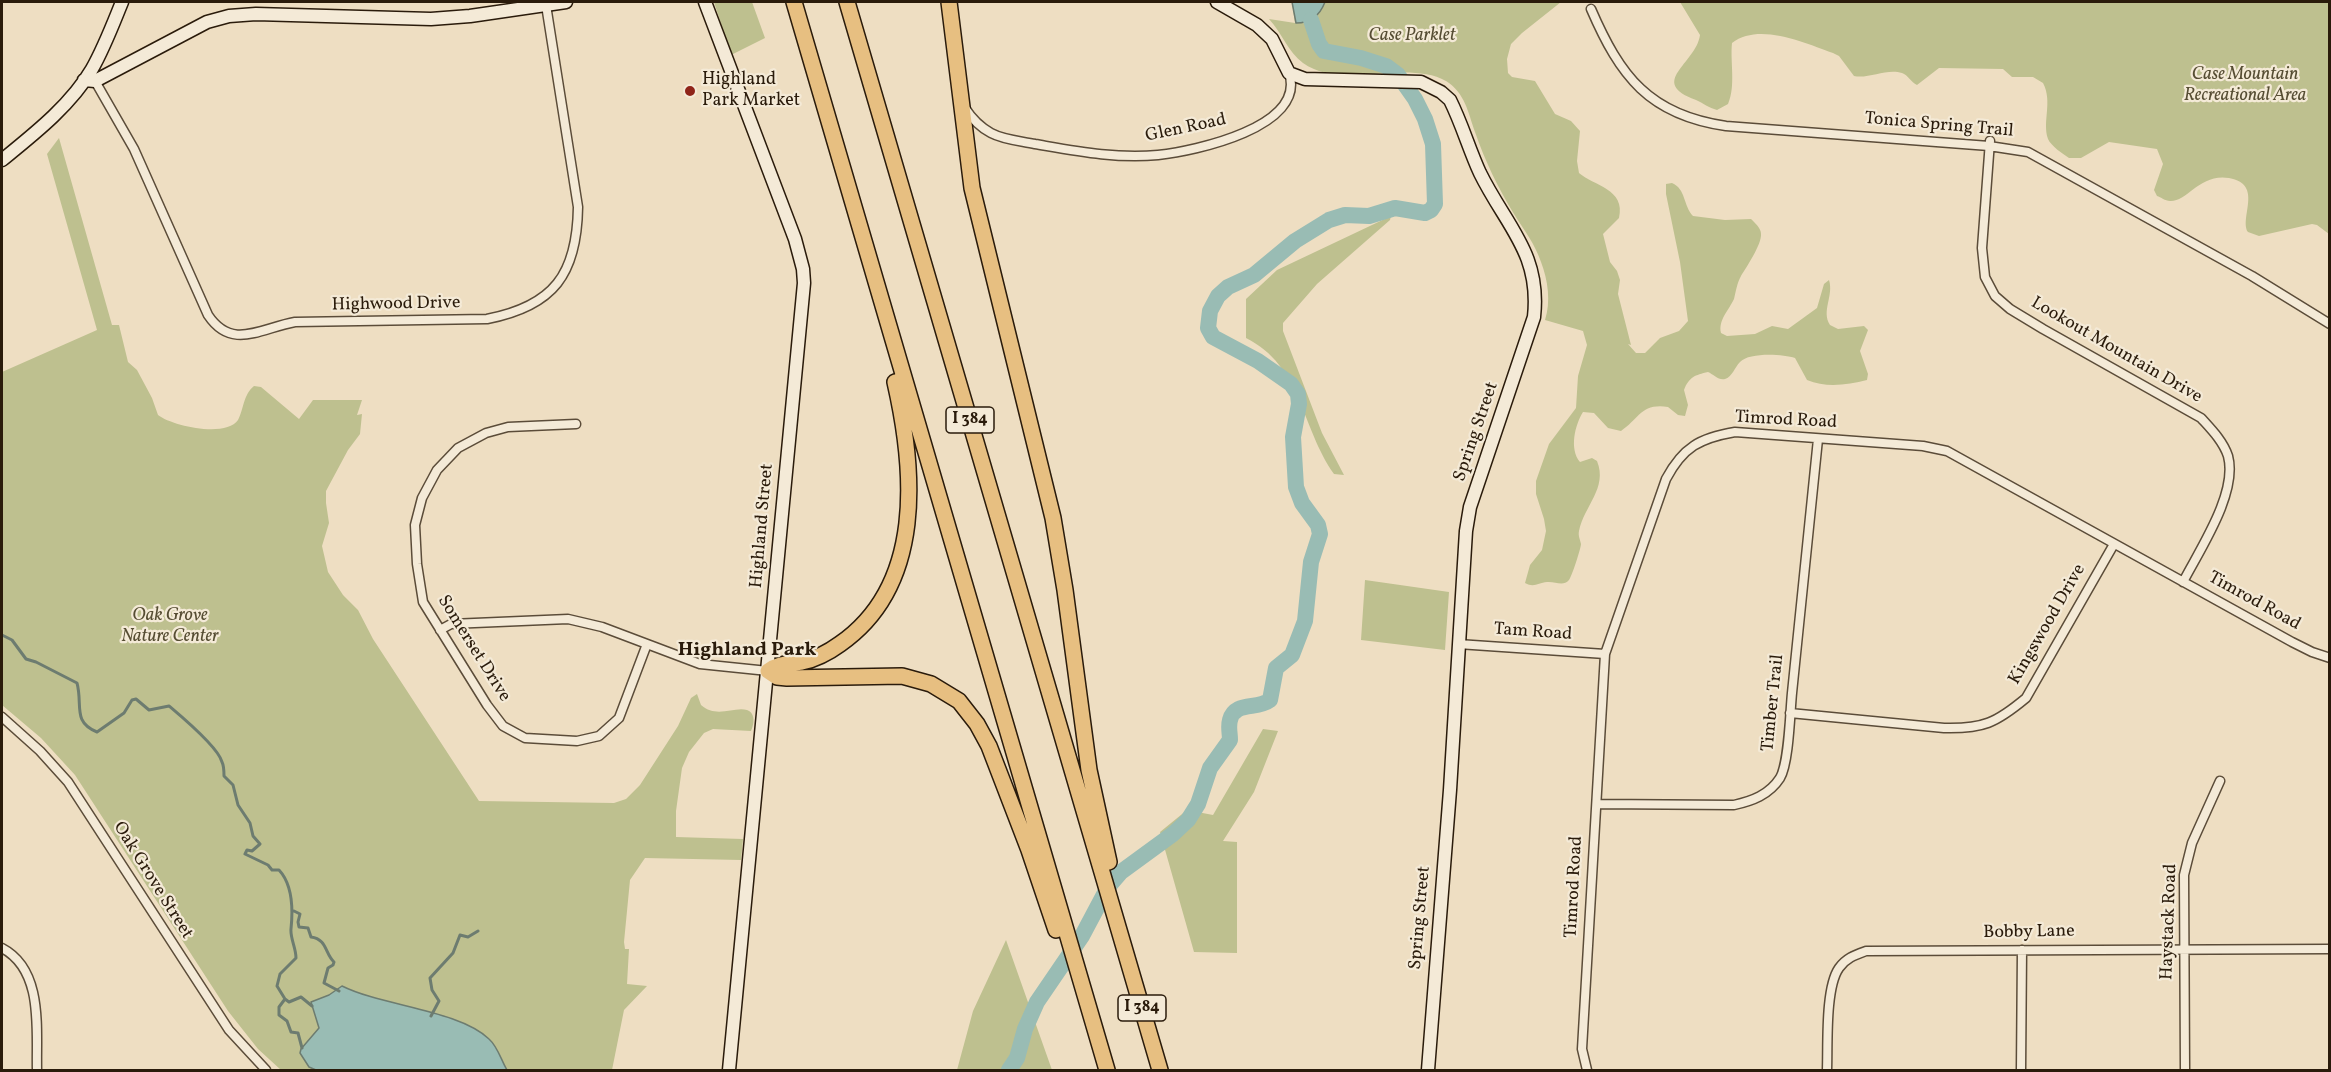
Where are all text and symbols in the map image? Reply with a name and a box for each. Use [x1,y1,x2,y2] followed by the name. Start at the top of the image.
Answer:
[1369,26,1455,48] park label: Case Parklet
[2184,65,2306,107] park label: Case Mountain Recreational Area
[702,70,800,112] place label: Highland Park Market
[683,84,697,98] marker: Highland Park Market
[1864,109,2014,143] street label: Tonica Spring Trail
[1144,110,1228,148] street label: Glen Road
[331,293,461,317] street label: Highwood Drive
[2027,293,2205,409] street label: Lookout Mountain Drive
[1450,379,1504,485] street label: Spring Street
[946,407,994,433] road number: I 384
[1734,408,1838,434] street label: Timrod Road
[747,463,779,589] street label: Highland Street
[2005,561,2091,689] street label: Kingswood Drive
[2204,568,2304,636] street label: Timrod Road
[432,592,514,706] street label: Somerset Drive
[121,606,219,648] park label: Oak Grove Nature Center
[1493,619,1573,647] street label: Tam Road
[678,639,816,663] district label: Highland Park
[1758,653,1790,753] street label: Timber Trail
[107,818,197,944] street label: Oak Grove Street
[1562,835,1588,939] street label: Timrod Road
[2157,863,2183,981] street label: Haystack Road
[1406,865,1436,971] street label: Spring Street
[1983,921,2075,945] street label: Bobby Lane
[1118,995,1166,1021] road number: I 384

